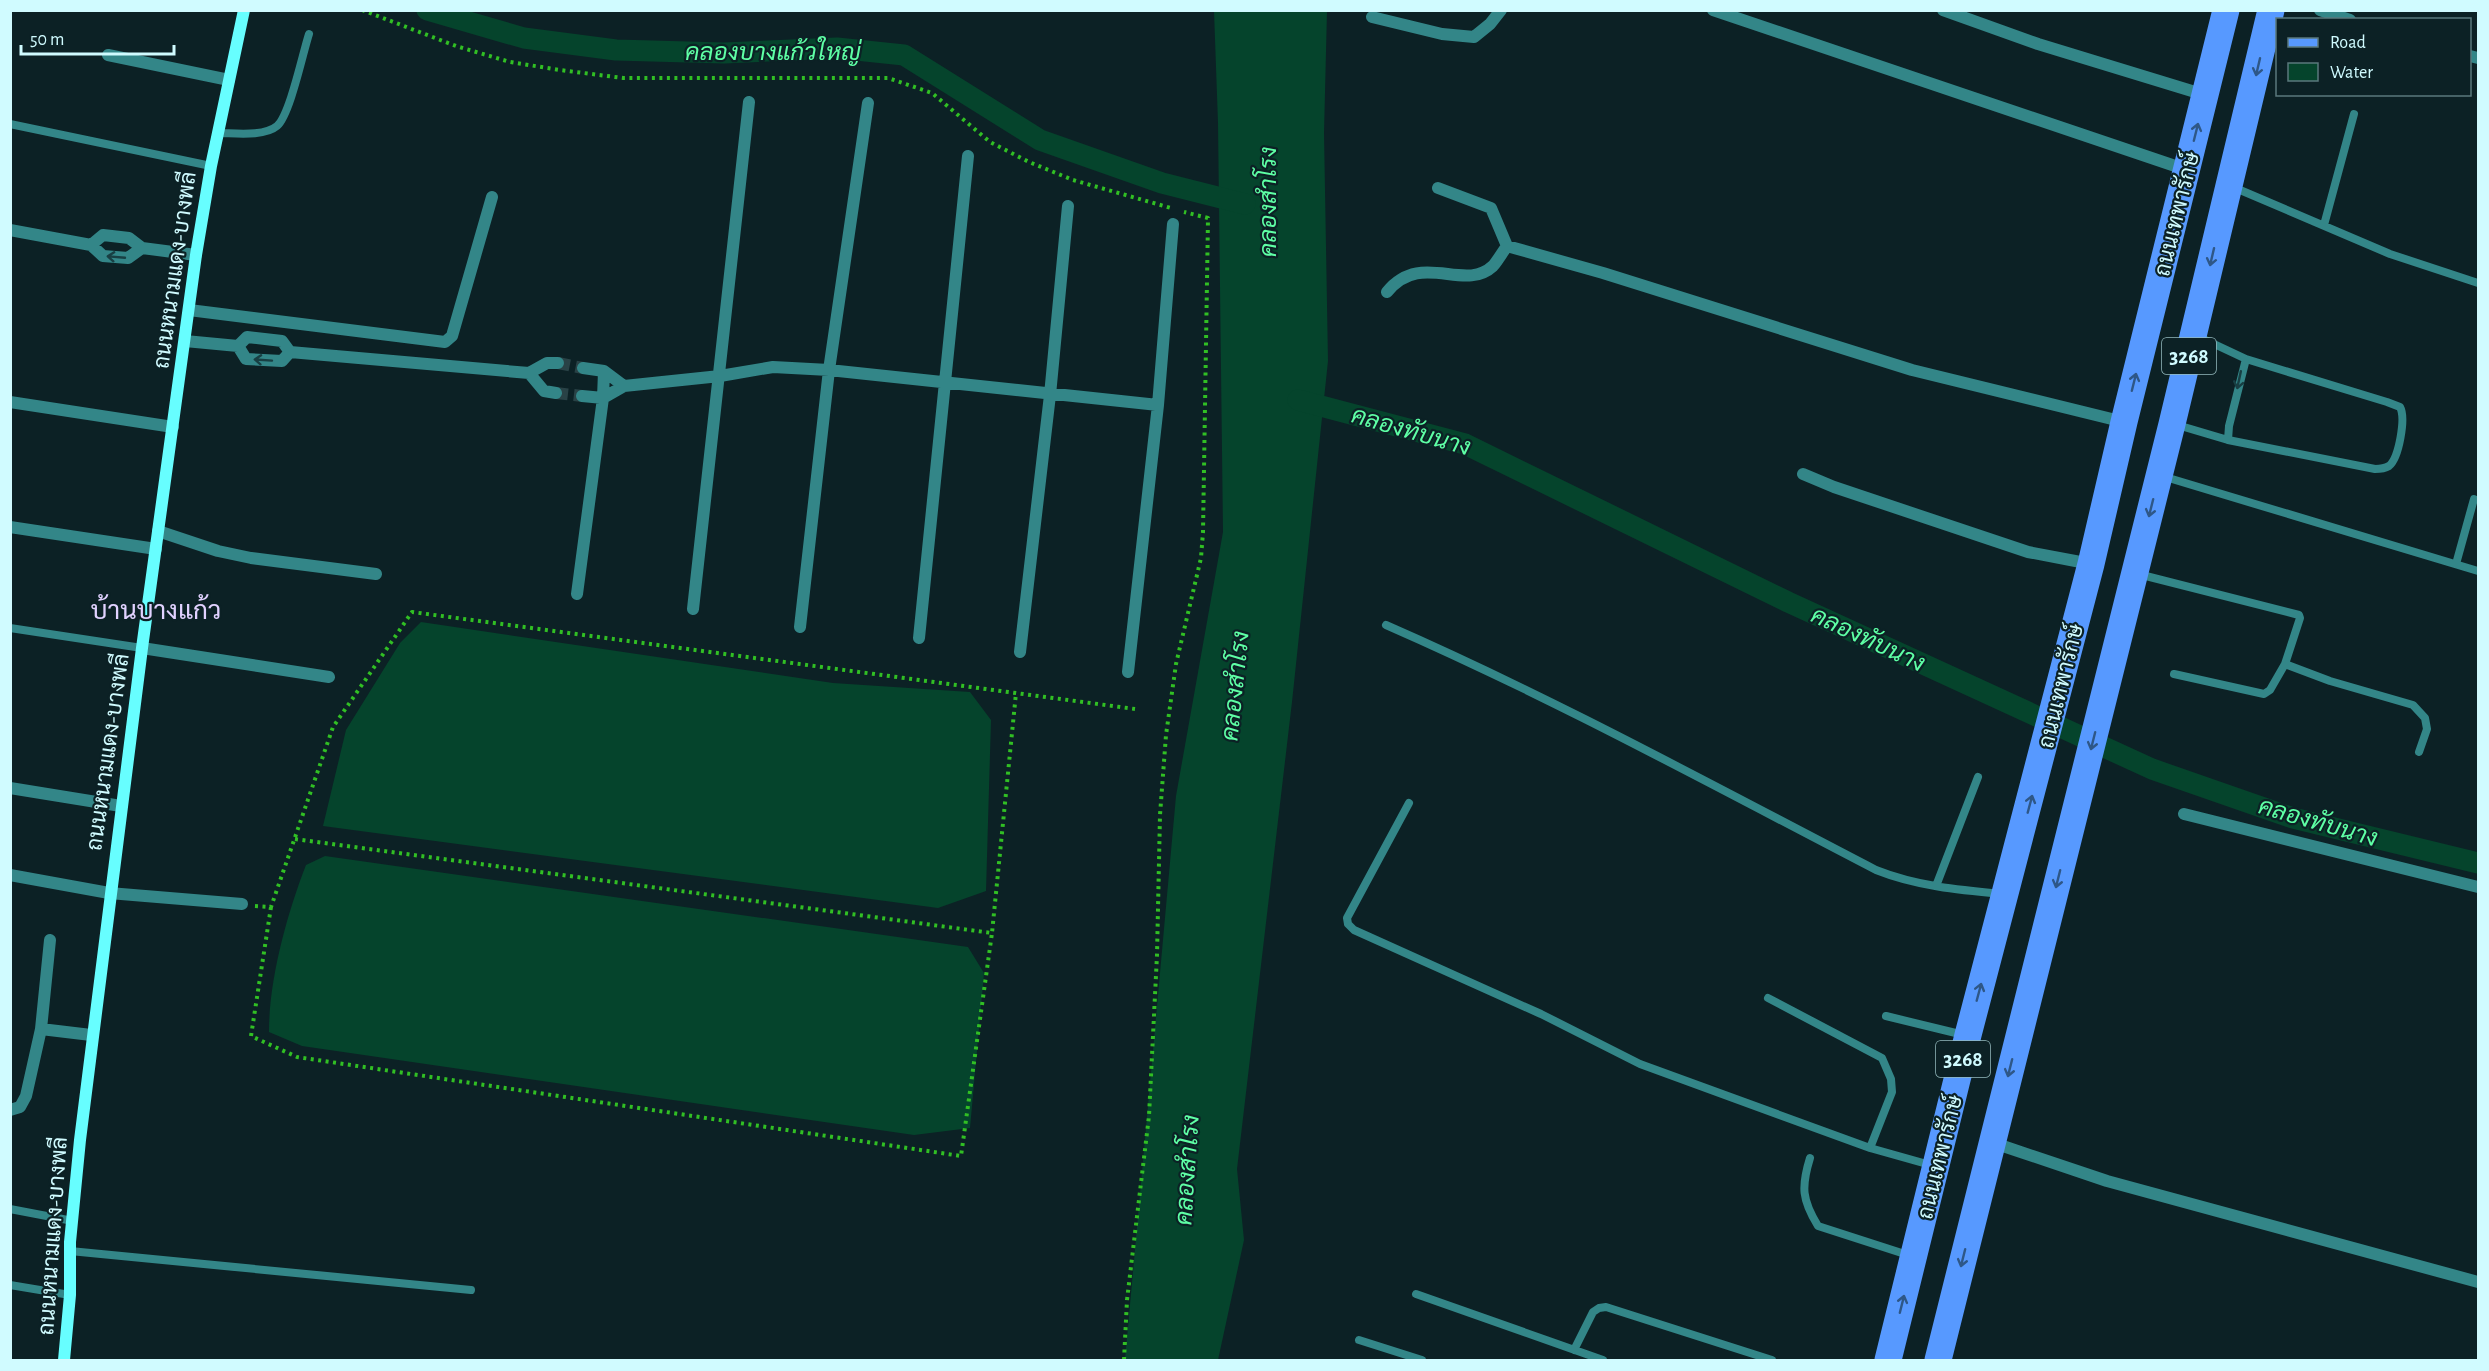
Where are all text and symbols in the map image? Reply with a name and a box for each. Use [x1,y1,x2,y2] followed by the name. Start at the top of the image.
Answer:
[21,18,174,56] scale bar
[2276,18,2471,96] legend
[30,31,64,49] text: 50 m
[2330,34,2366,52] text: Road
[685,36,862,66] water label: คลองบางแก้วใหญ่
[2251,58,2263,77] one-way arrow
[2330,64,2373,82] text: Water
[2190,123,2202,142] one-way arrow
[1252,147,1281,257] water label: คลองสำโรง
[2147,148,2203,278] street label: ถนนเทพารักษ์
[147,170,200,370] street label: ถนนหนามแดง-บางพลี
[2206,247,2218,266] one-way arrow
[107,251,126,262] one-way arrow
[2162,338,2216,374] road number: 3268
[253,354,273,365] one-way arrow
[2233,370,2245,389] one-way arrow
[2128,373,2140,392] one-way arrow
[1349,401,1474,460] water label: คลองทับนาง
[2144,498,2156,517] one-way arrow
[91,594,221,624] district label: บ้านบางแก้ว
[1807,600,1929,677] water label: คลองทับนาง
[2031,620,2087,750] street label: ถนนเทพารักษ์
[1213,629,1254,742] water label: คลองสำโรง
[80,652,133,852] street label: ถนนหนามแดง-บางพลี
[2086,731,2098,750] one-way arrow
[2256,792,2381,851] water label: คลองทับนาง
[2024,795,2036,814] one-way arrow
[2051,870,2063,889] one-way arrow
[1974,983,1986,1002] one-way arrow
[1936,1041,1990,1077] road number: 3268
[2004,1059,2015,1078] one-way arrow
[1910,1091,1966,1221] street label: ถนนเทพารักษ์
[1167,1114,1204,1226] water label: คลองสำโรง
[32,1136,71,1336] street label: ถนนหนามแดง-บางพลี
[1956,1248,1968,1267] one-way arrow
[1897,1295,1908,1314] one-way arrow

